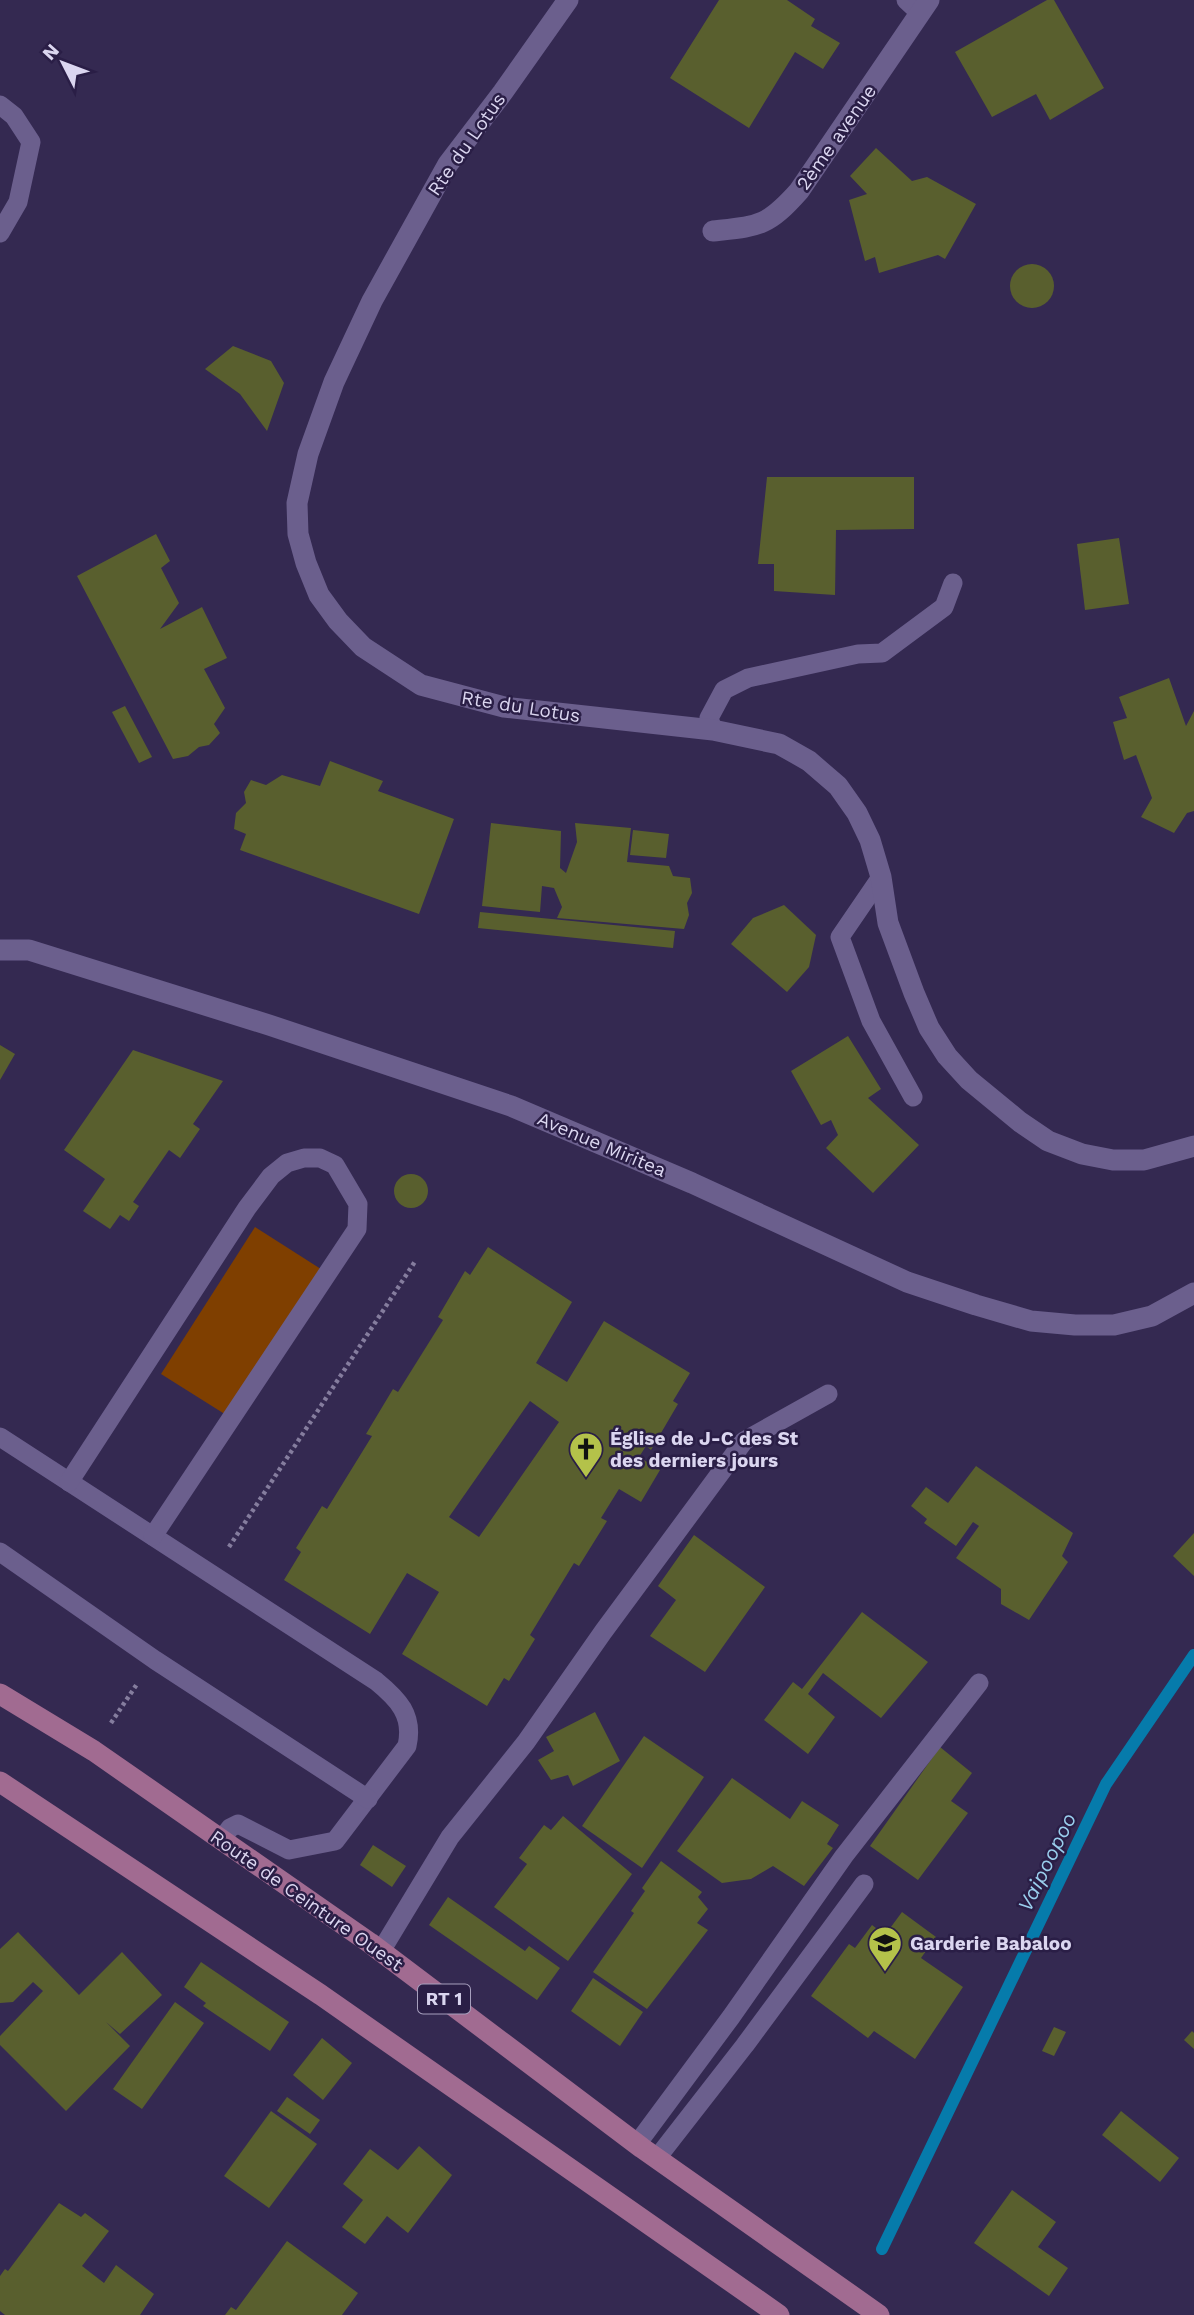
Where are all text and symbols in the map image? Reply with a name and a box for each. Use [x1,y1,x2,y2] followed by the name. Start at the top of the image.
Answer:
[28,28,98,98] north arrow
[37,39,64,65] text: N
[792,80,881,194] street label: 2ème avenue
[423,88,510,200] street label: Rte du Lotus
[460,686,582,727] street label: Rte du Lotus
[534,1107,670,1182] street label: Avenue Miritea
[610,1427,799,1472] place label: Église de J-C des St des derniers jours
[567,1430,605,1479] church icon: Église de J-C des St des derniers jours
[1012,1808,1081,1915] water label: Vaipoopoo
[206,1825,408,1976] street label: Route de Ceinture Ouest
[866,1924,904,1973] school or university icon: Garderie Babaloo
[910,1932,1072,1955] place label: Garderie Babaloo
[418,1984,470,2013] road number: RT 1

